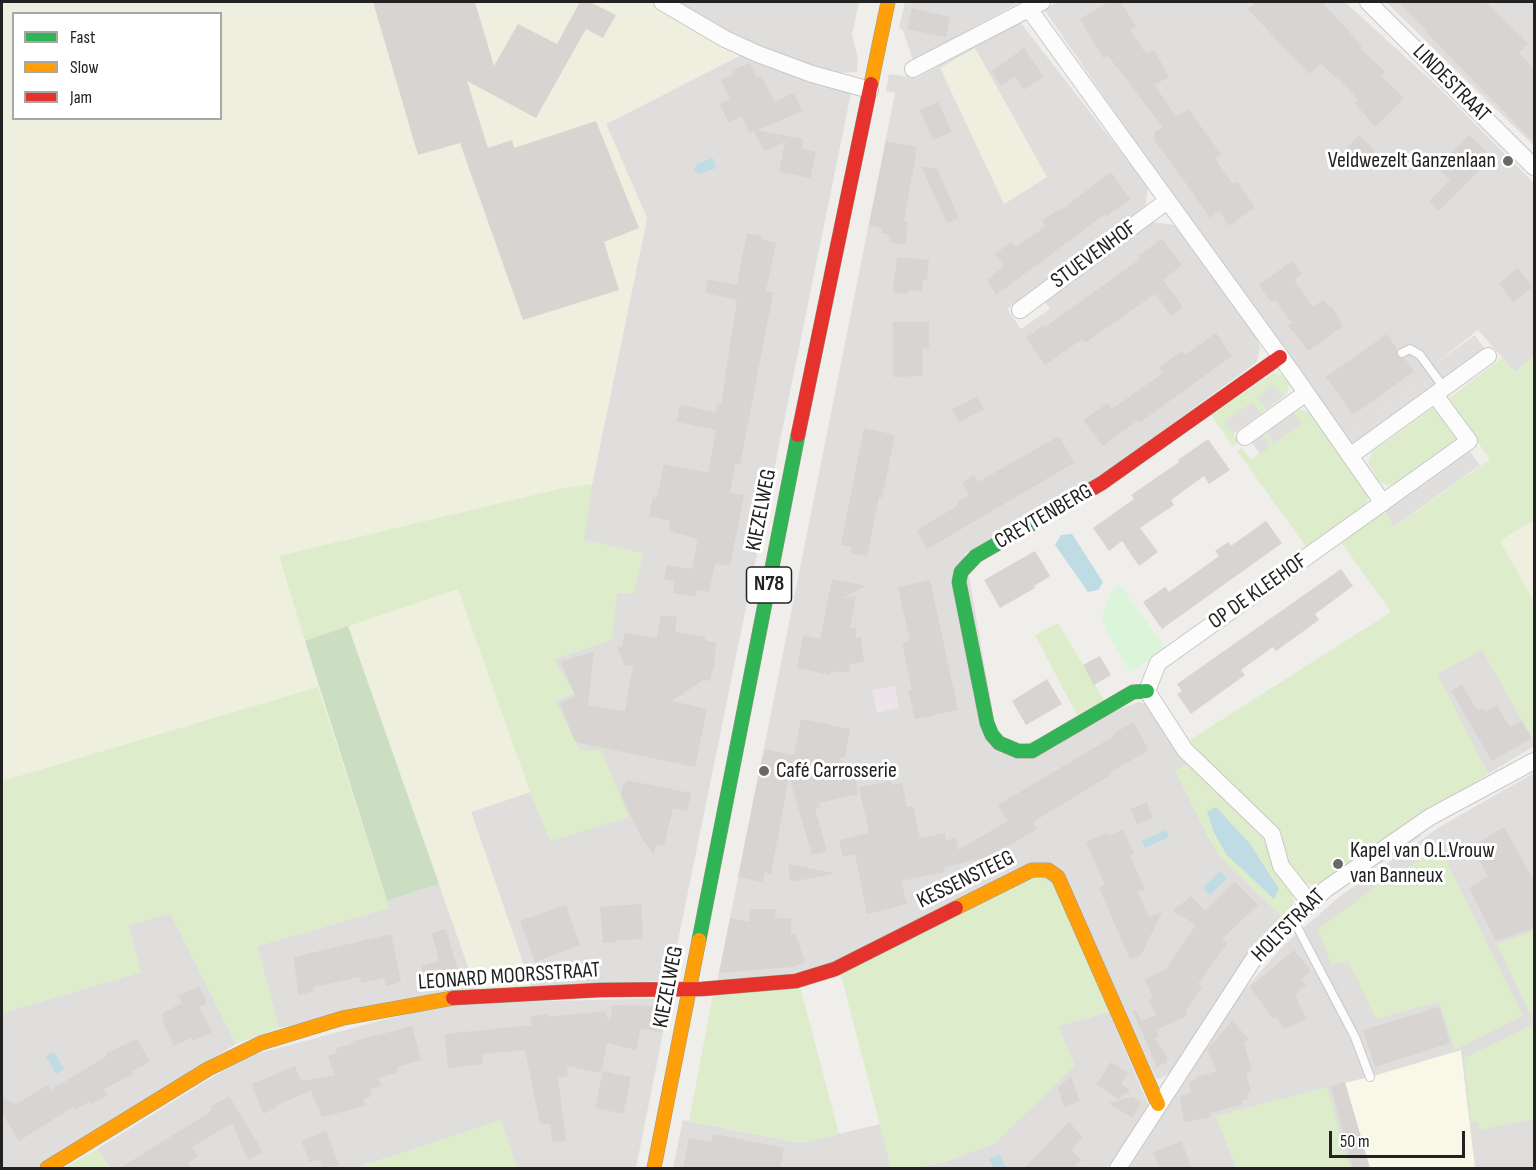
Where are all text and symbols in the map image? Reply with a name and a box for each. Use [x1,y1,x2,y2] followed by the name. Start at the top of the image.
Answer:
[12,12,222,120] legend
[70,27,95,48] text: Fast
[1407,40,1495,128] street label: LINDESTRAAT
[70,57,99,78] text: Slow
[70,87,92,108] text: Jam
[1328,148,1496,174] place label: Veldwezelt Ganzenlaan
[1501,154,1515,168] marker: Veldwezelt Ganzenlaan
[1046,215,1142,295] street label: STUEVENHOF
[741,467,783,553] street label: KIEZELWEG
[991,478,1097,556] street label: CREYTENBERG
[1204,549,1312,635] street label: OP DE KLEEHOF
[746,567,792,603] road number: N78
[776,758,897,784] place label: Café Carrosserie
[757,764,771,778] marker: Café Carrosserie
[1350,838,1495,890] place label: Kapel van O.L.Vrouw van Banneux
[913,845,1019,915] street label: KESSENSTEEG
[1331,857,1345,871] marker: Kapel van O.L.Vrouw van Banneux
[1247,884,1331,968] street label: HOLTSTRAAT
[648,944,690,1030] street label: KIEZELWEG
[417,957,601,997] street label: LEONARD MOORSSTRAAT
[1332,1119,1468,1157] scale bar
[1340,1131,1370,1152] text: 50 m

